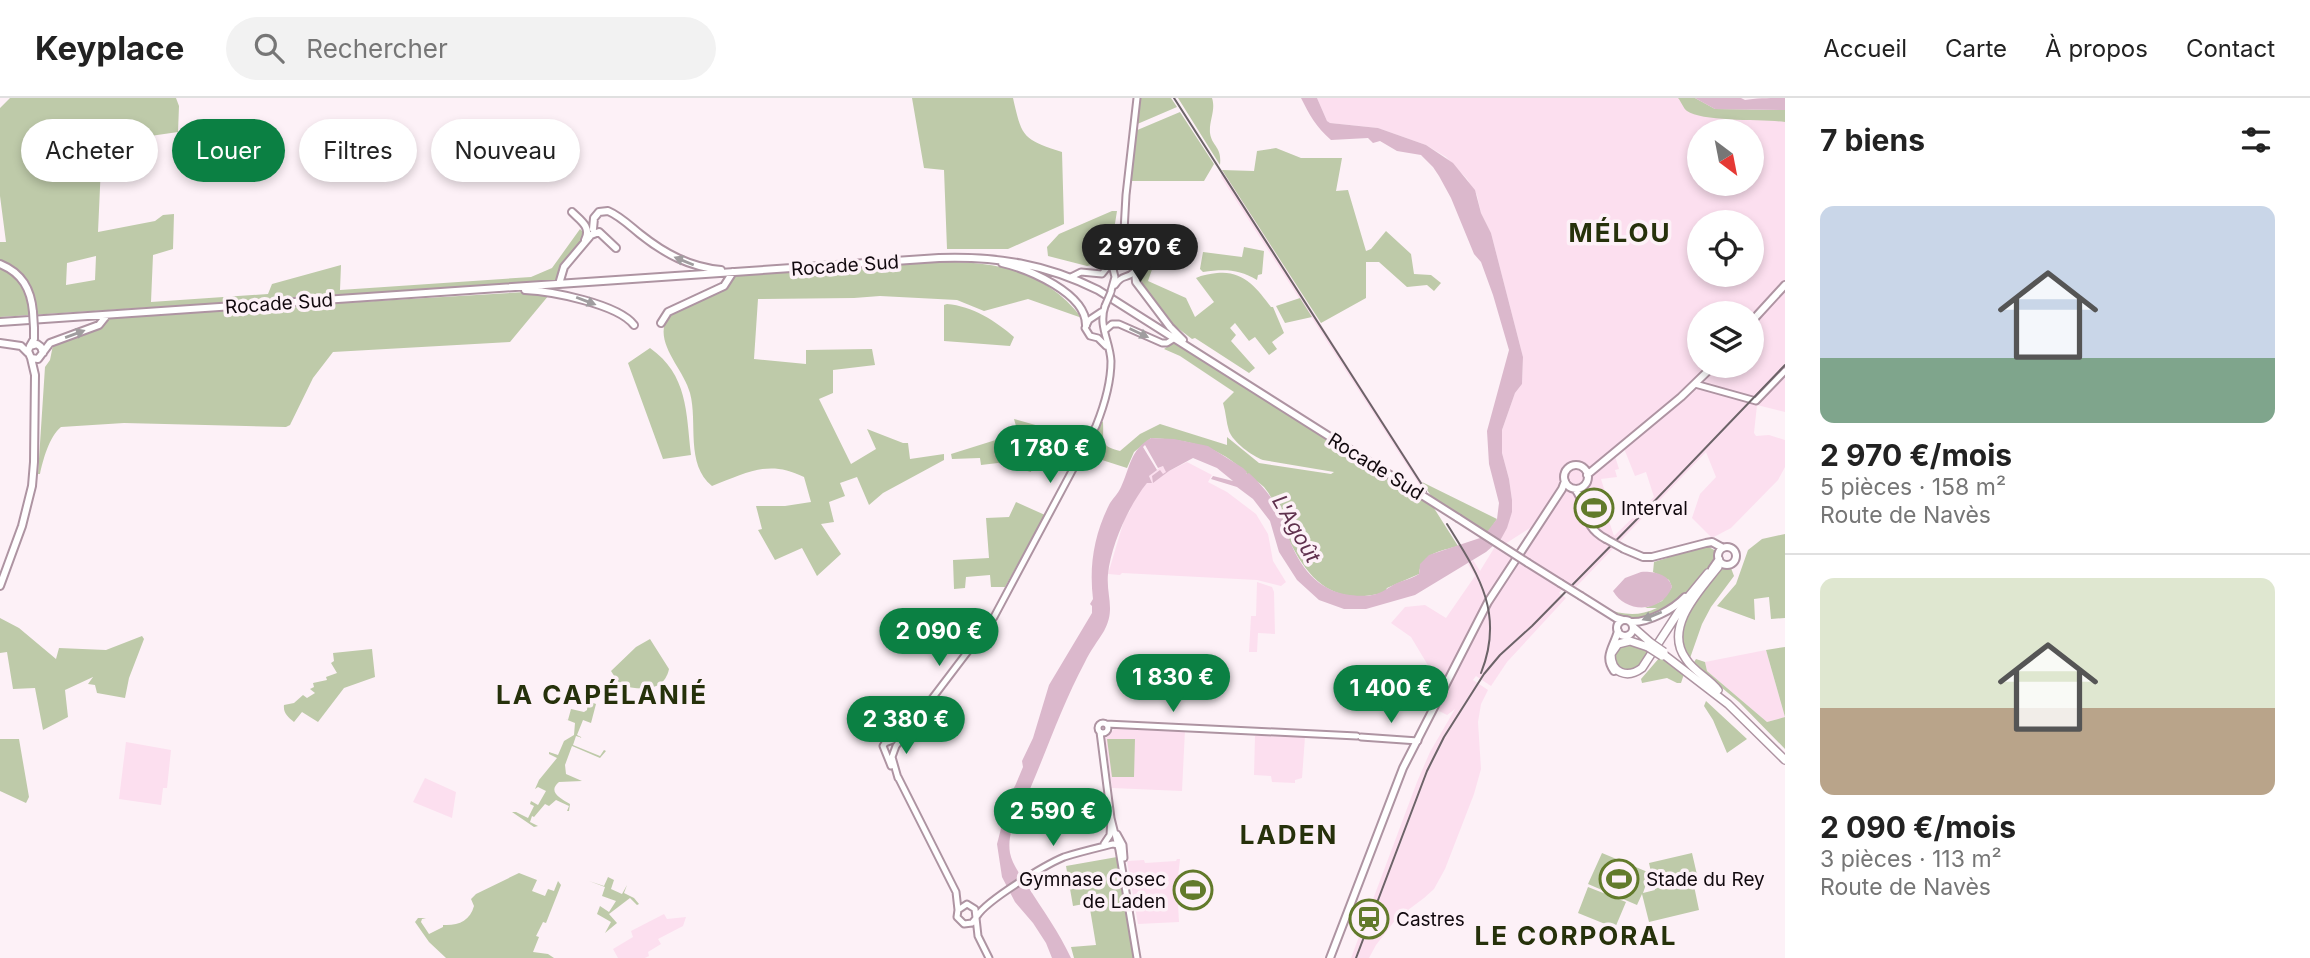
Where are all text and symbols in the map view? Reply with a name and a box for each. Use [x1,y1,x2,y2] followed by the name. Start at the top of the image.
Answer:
[226,17,716,80] search box
[35,28,184,68] text: Keyplace
[250,29,288,67] icon: search
[306,33,448,64] text: Rechercher
[1823,34,1907,63] text: Accueil
[1945,34,2007,63] text: Carte
[2045,34,2148,63] text: À propos
[2186,34,2275,63] text: Contact
[21,119,158,182] chip: Acheter
[172,119,285,182] chip: Louer
[299,119,417,182] chip: Filtres
[431,119,580,182] chip: Nouveau
[1687,119,1764,196] north arrow
[1687,119,1764,378] map controls
[2237,121,2275,159] icon: filters
[1820,122,1925,158] text: 7 biens
[1687,210,1764,287] button: locate
[1568,217,1672,248] district label: MÉLOU
[1075,225,1205,284] pin: 2 970 €
[1098,233,1182,261] text: 2 970 €
[790,250,900,281] street label: Rocade Sud
[1985,252,2111,378] icon: home
[674,256,695,267] one-way arrow
[224,288,334,319] street label: Rocade Sud
[576,296,597,307] one-way arrow
[1687,301,1764,378] button: layers
[65,328,86,339] one-way arrow
[1129,328,1150,339] one-way arrow
[985,426,1115,485] pin: 1 780 €
[1324,428,1428,505] street label: Rocade Sud
[1010,434,1090,462] text: 1 780 €
[1820,437,2012,473] text: 2 970 €/mois
[1820,473,2006,501] text: 5 pièces · 158 m²
[1573,487,1615,529] sports icon: Interval
[1267,491,1326,568] water label: L'Agoût
[1621,497,1688,520] place label: Interval
[1820,501,1991,529] text: Route de Navès
[874,608,1004,668] pin: 2 090 €
[1642,611,1663,622] one-way arrow
[895,617,983,645] text: 2 090 €
[1985,624,2111,750] icon: home
[1108,654,1238,714] pin: 1 830 €
[1132,663,1214,691] text: 1 830 €
[1326,666,1456,725] pin: 1 400 €
[1349,674,1433,702] text: 1 400 €
[496,679,708,710] district label: LA CAPÉLANIÉ
[841,696,971,756] pin: 2 380 €
[863,705,949,733] text: 2 380 €
[988,788,1118,848] pin: 2 590 €
[1010,797,1096,825] text: 2 590 €
[1820,809,2016,845] text: 2 090 €/mois
[1240,819,1338,850] district label: LADEN
[1820,845,2002,873] text: 3 pièces · 113 m²
[1598,858,1640,900] sports icon: Stade du Rey
[1019,868,1166,913] place label: Gymnase Cosec de Laden
[1646,868,1765,891] place label: Stade du Rey
[1172,869,1214,911] sports icon: Gymnase Cosec de Laden
[1820,873,1991,901] text: Route de Navès
[1348,898,1390,940] station icon: Castres
[1396,908,1465,931] place label: Castres
[1474,920,1678,951] district label: LE CORPORAL

